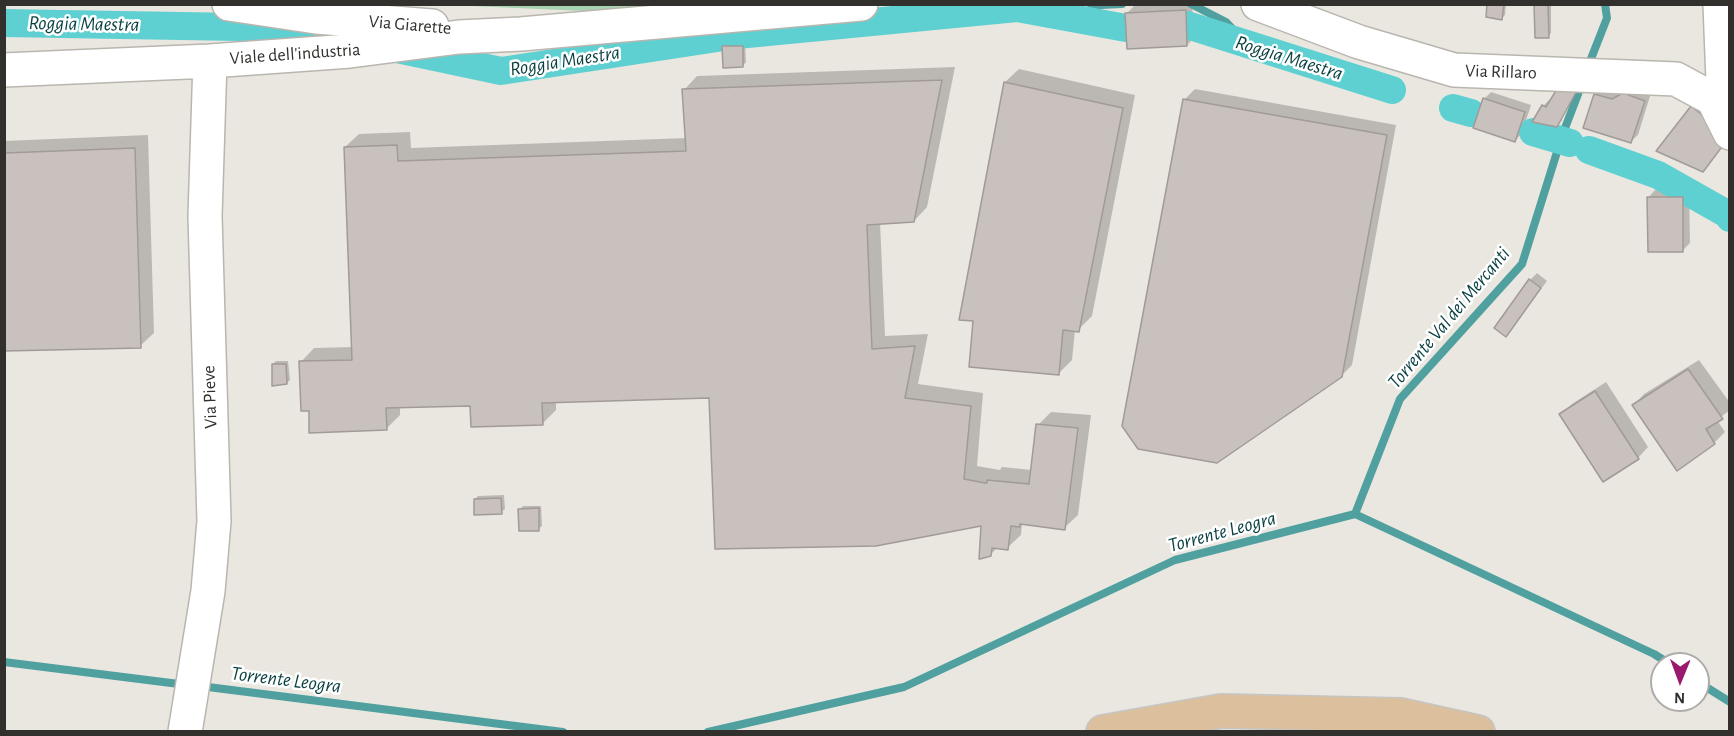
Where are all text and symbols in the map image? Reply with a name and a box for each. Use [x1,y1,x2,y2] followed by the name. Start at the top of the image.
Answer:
[28,11,140,37] water label: Roggia Maestra
[368,11,452,39] street label: Via Giarette
[1232,30,1346,86] water label: Roggia Maestra
[229,39,361,69] street label: Viale dell'industria
[508,40,622,82] water label: Roggia Maestra
[1465,60,1537,84] street label: Via Rillaro
[1383,242,1515,394] water label: Torrente Val dei Mercanti
[198,365,222,429] street label: Via Pieve
[1165,506,1279,558] water label: Torrente Leogra
[1650,652,1710,712] north arrow
[230,661,342,699] water label: Torrente Leogra
[1674,690,1685,706] text: N

